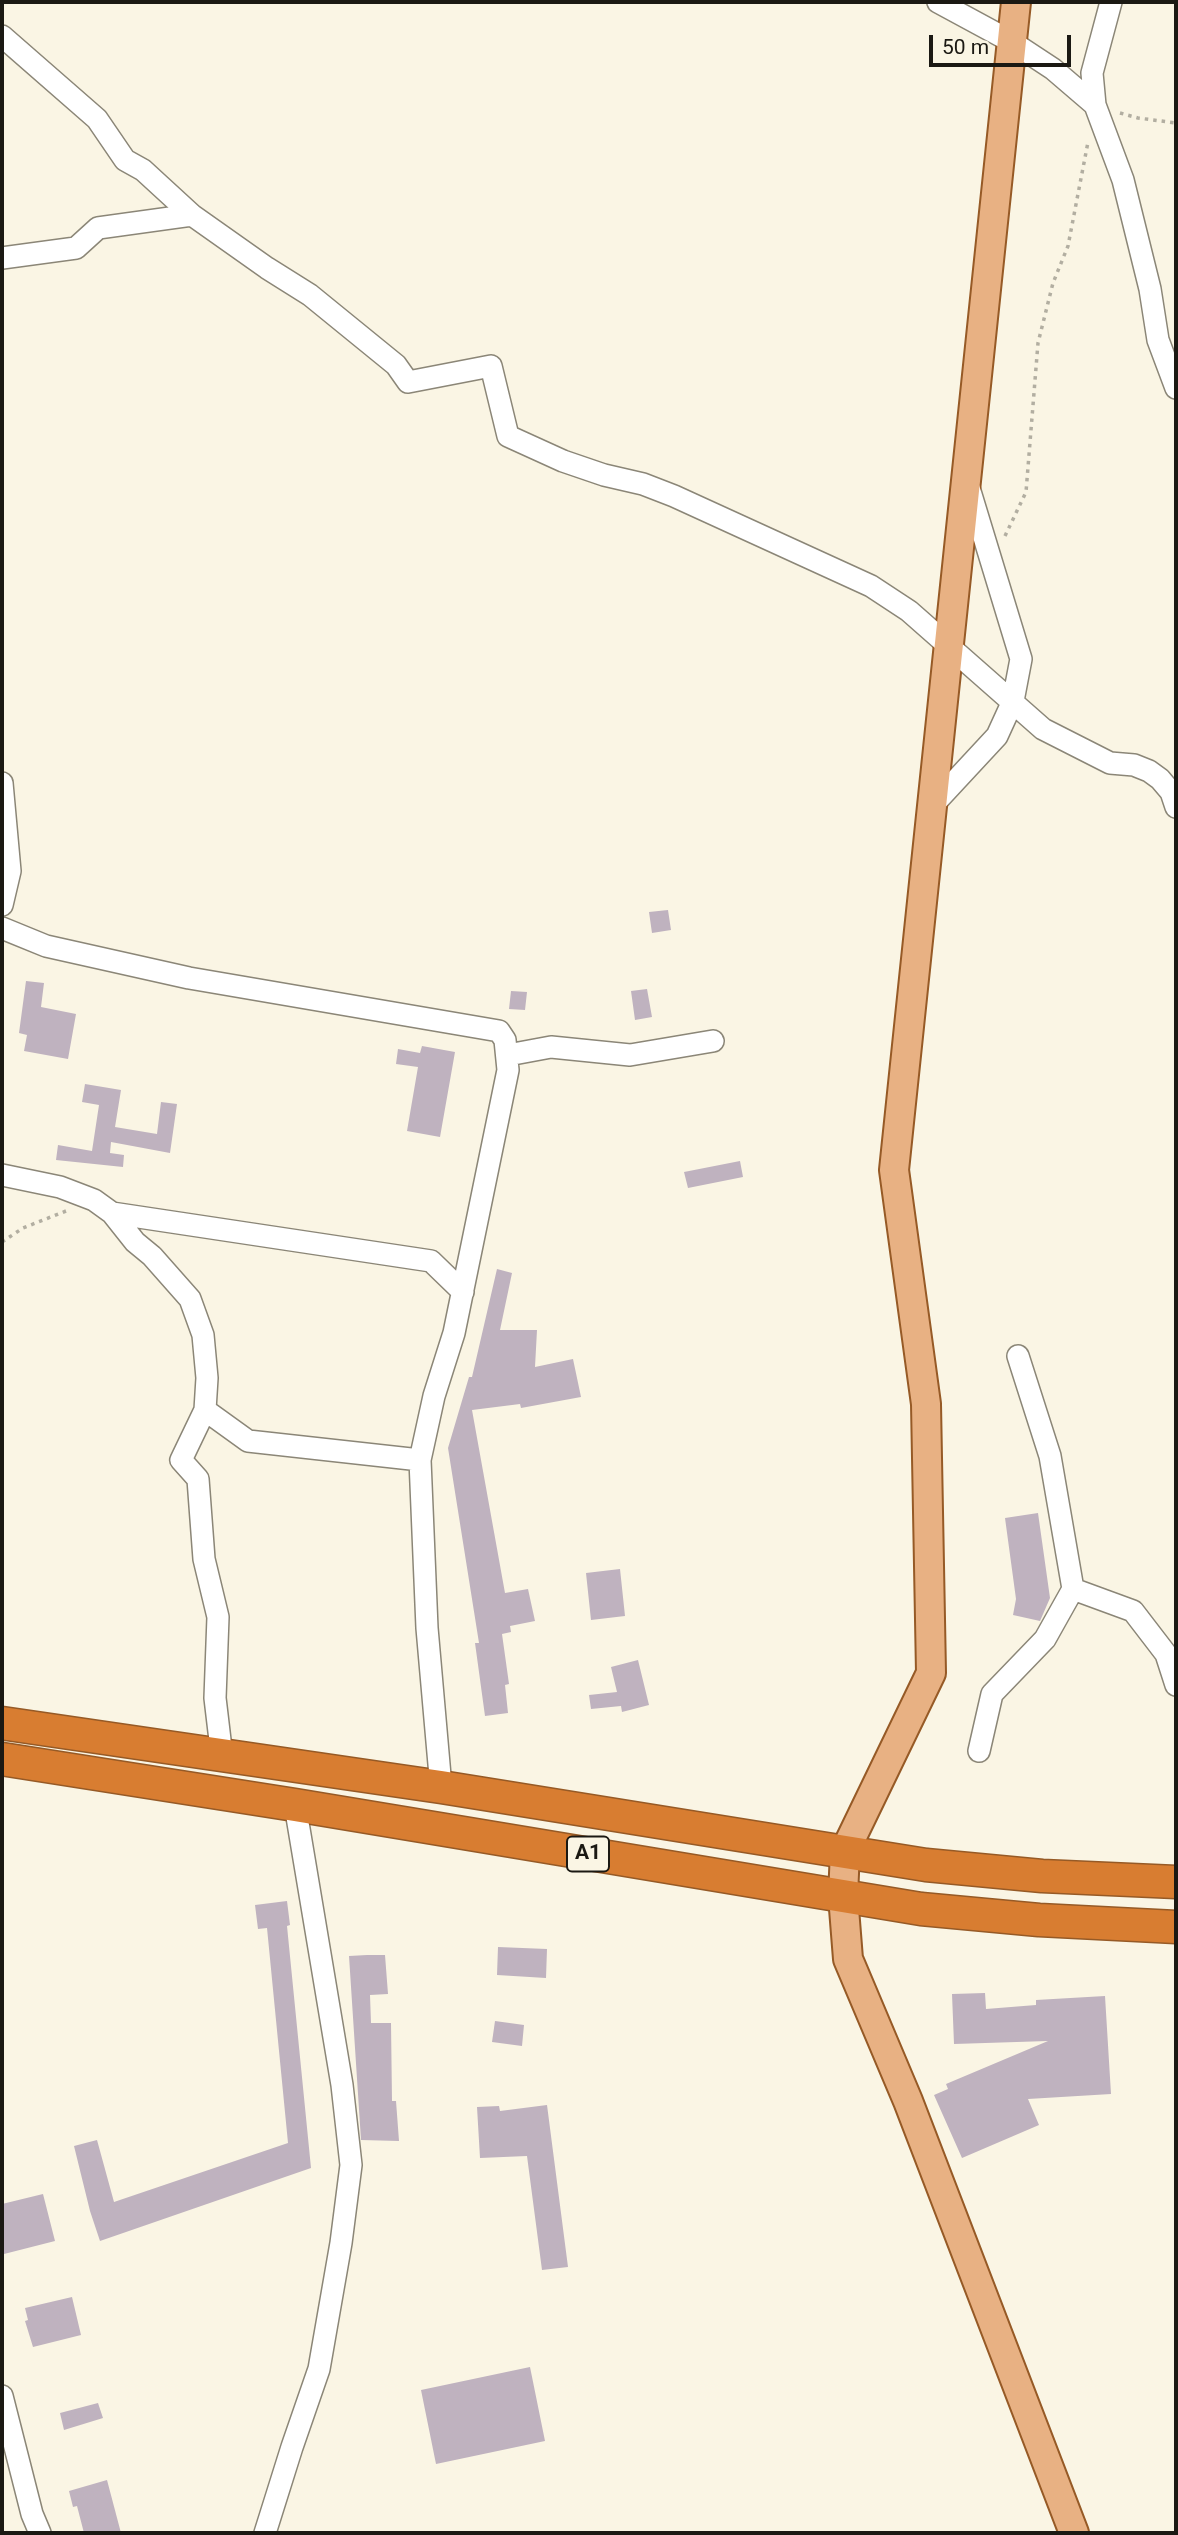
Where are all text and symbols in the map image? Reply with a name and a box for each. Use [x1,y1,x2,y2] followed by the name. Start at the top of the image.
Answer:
[933,21,1075,65] scale bar
[942,35,989,59] text: 50 m
[567,1836,609,1871] road number: A1

